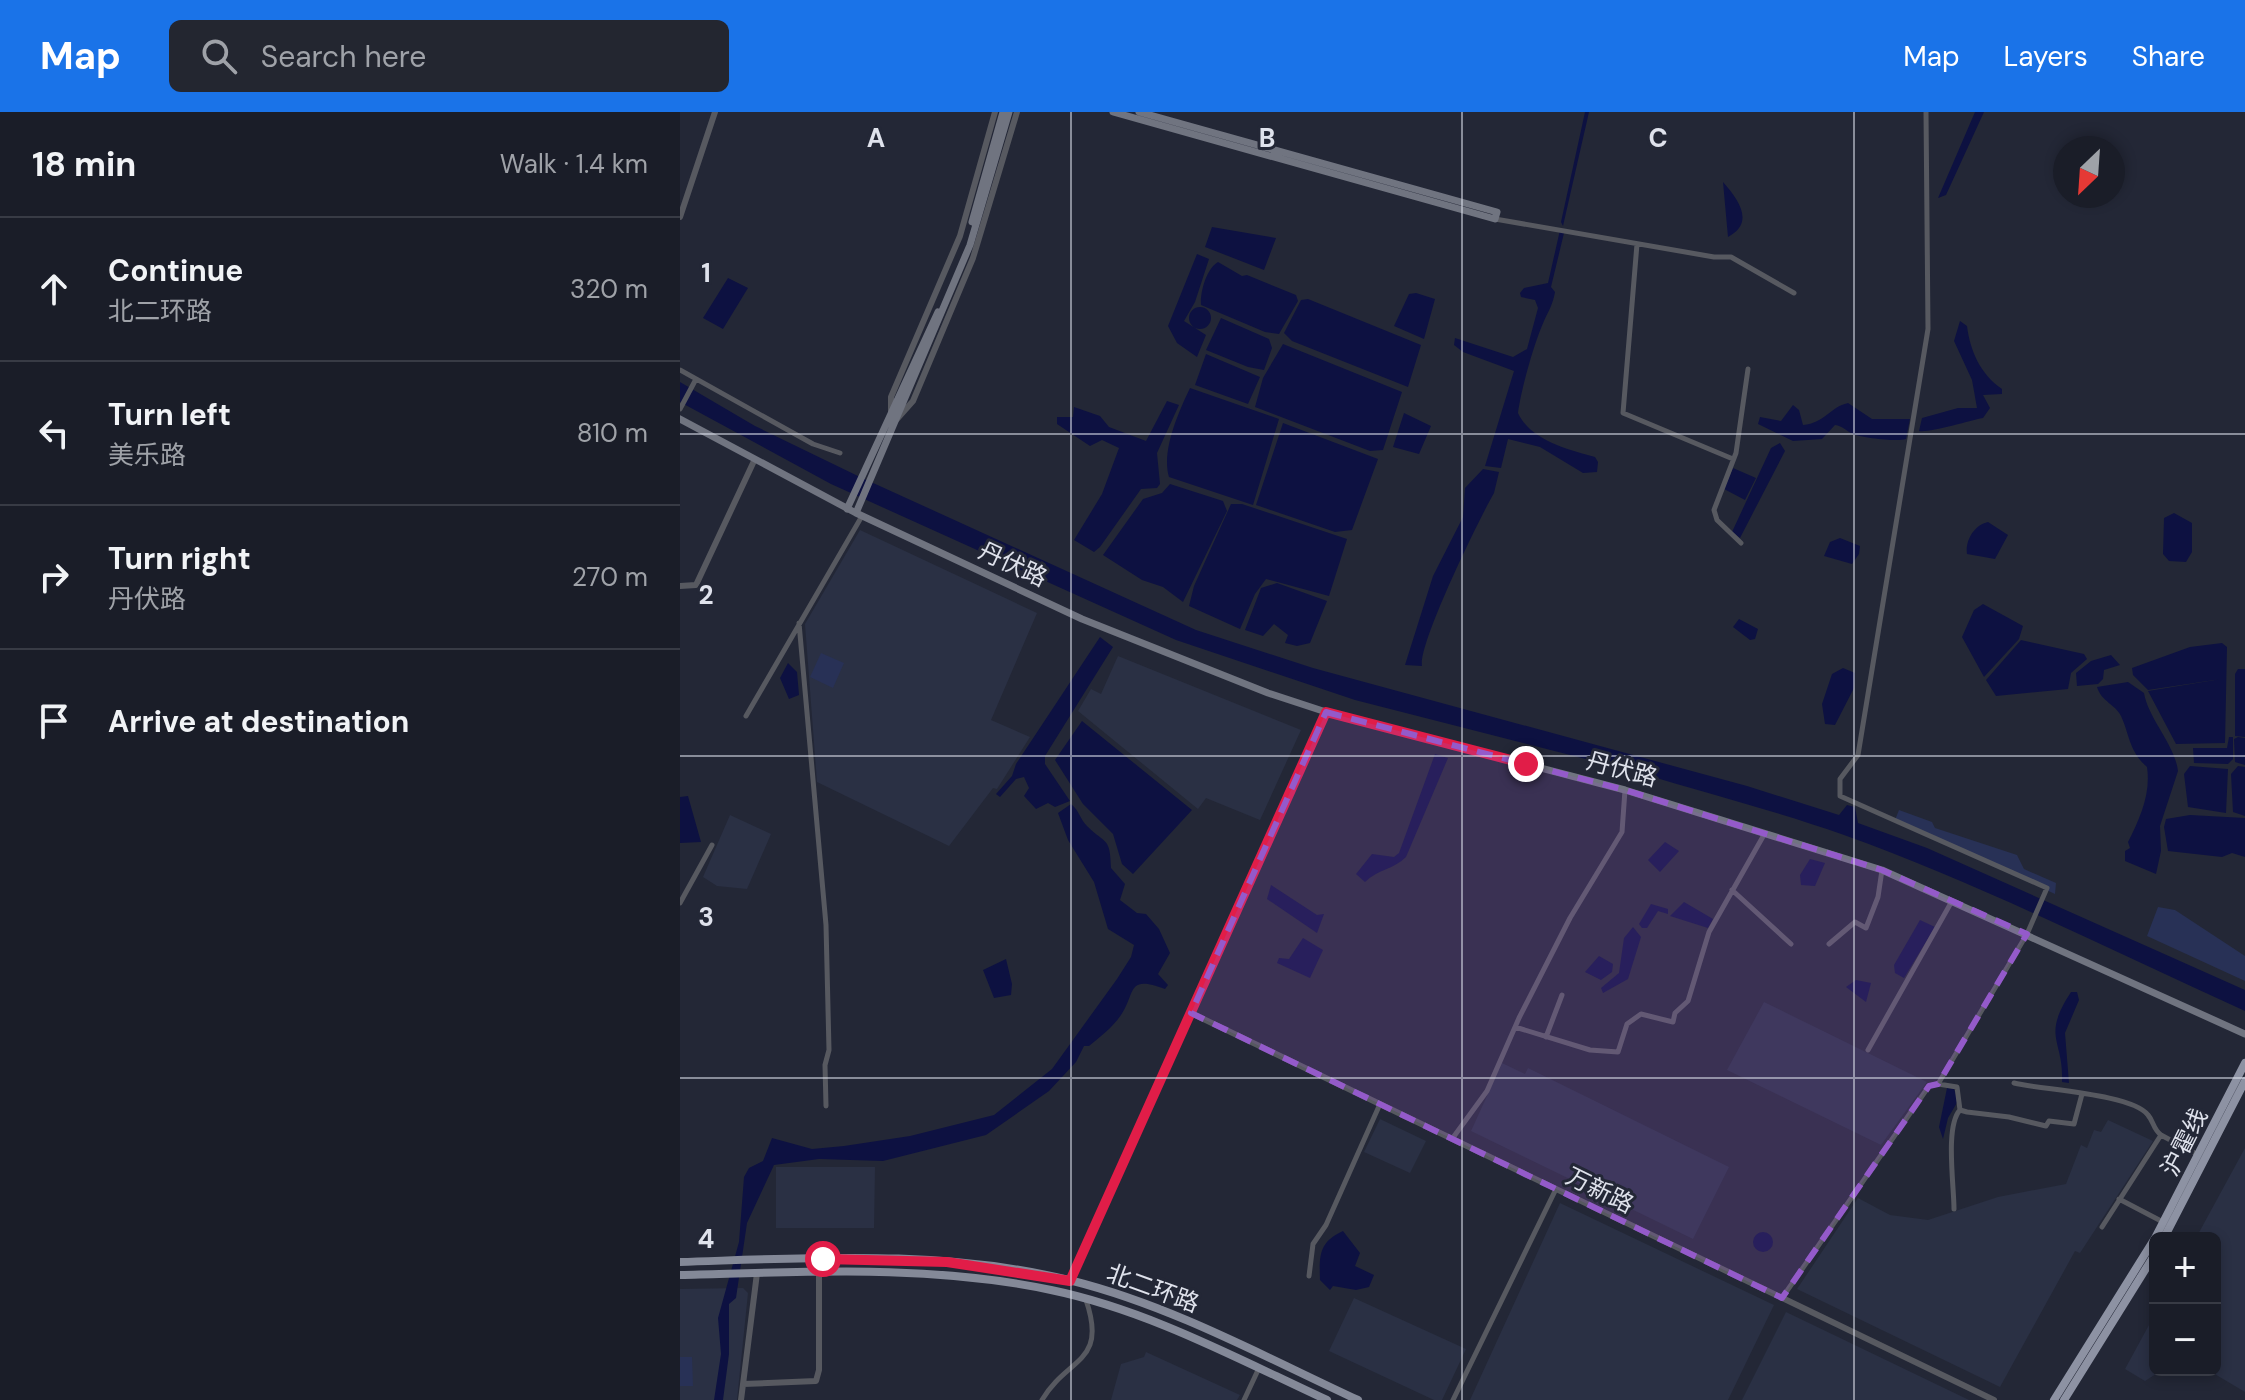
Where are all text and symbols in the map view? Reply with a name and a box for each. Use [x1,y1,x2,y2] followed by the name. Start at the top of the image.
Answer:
[169,20,729,92] search box
[40,31,121,81] text: Map
[197,34,241,78] icon: search
[261,37,426,76] text: Search here
[1903,38,1960,75] text: Map
[2004,38,2088,75] text: Layers
[2132,38,2205,75] text: Share
[867,121,885,155] text: A
[1259,121,1275,155] text: B
[1648,121,1668,155] text: C
[2053,136,2125,208] north arrow
[32,142,136,187] text: 18 min
[500,147,648,181] text: Walk · 1.4 km
[108,251,243,290] text: Continue
[701,256,711,290] text: 1
[32,267,76,311] icon: ahead
[570,272,648,306] text: 320 m
[108,294,212,328] text: 北二环路
[108,395,231,434] text: Turn left
[32,411,76,455] icon: left
[577,416,648,450] text: 810 m
[108,438,186,472] text: 美乐路
[974,535,1052,593] street label: 丹伏路
[108,539,251,578] text: Turn right
[32,555,76,599] icon: right
[572,560,648,594] text: 270 m
[698,578,714,612] text: 2
[108,582,186,616] text: 丹伏路
[32,699,76,743] icon: arrive
[108,702,409,741] text: Arrive at destination
[1583,745,1661,793] street label: 丹伏路
[1508,746,1544,782] route end
[698,900,714,934] text: 3
[2154,1103,2214,1181] street label: 沪霍线
[1561,1160,1639,1220] street label: 万新路
[698,1222,714,1256] text: 4
[2149,1232,2221,1376] map controls
[2149,1232,2221,1304] button: +
[805,1241,841,1277] route start
[1103,1257,1203,1319] street label: 北二环路
[2149,1304,2221,1376] button: −

